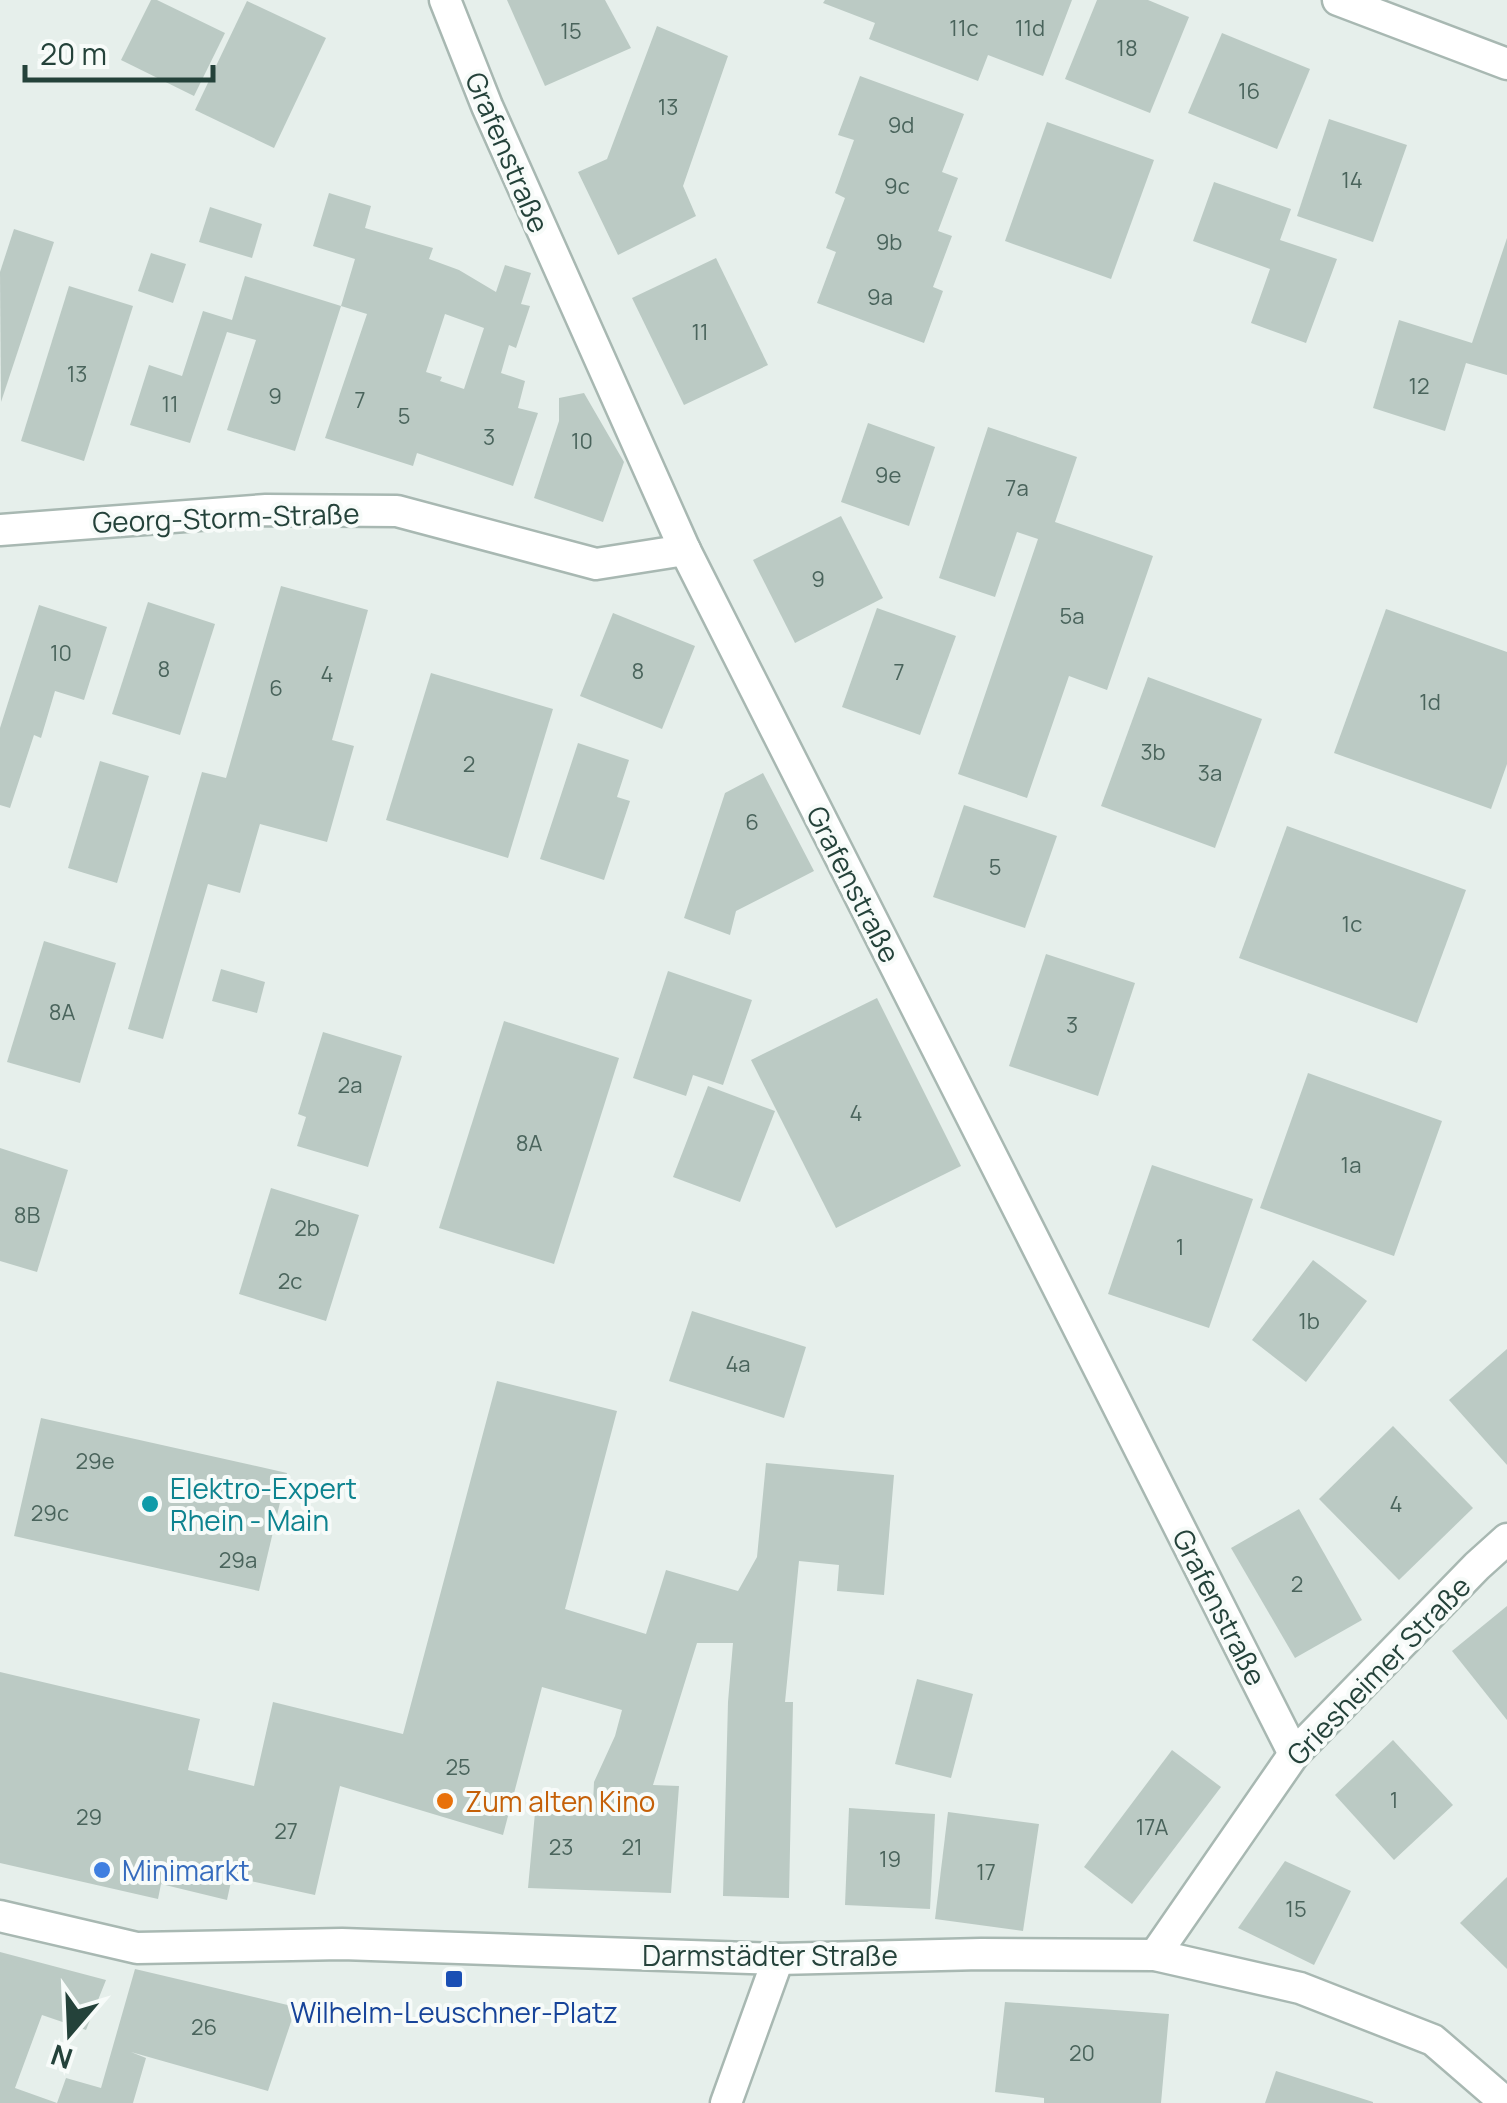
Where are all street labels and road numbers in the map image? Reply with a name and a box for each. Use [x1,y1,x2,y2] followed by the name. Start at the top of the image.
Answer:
[457,66,559,238] street label: Grafenstraße
[92,493,360,541] street label: Georg-Storm-Straße
[798,799,910,969] street label: Grafenstraße
[1164,1522,1276,1692] street label: Grafenstraße
[1278,1567,1478,1773] street label: Griesheimer Straße
[642,1936,898,1974] street label: Darmstädter Straße

